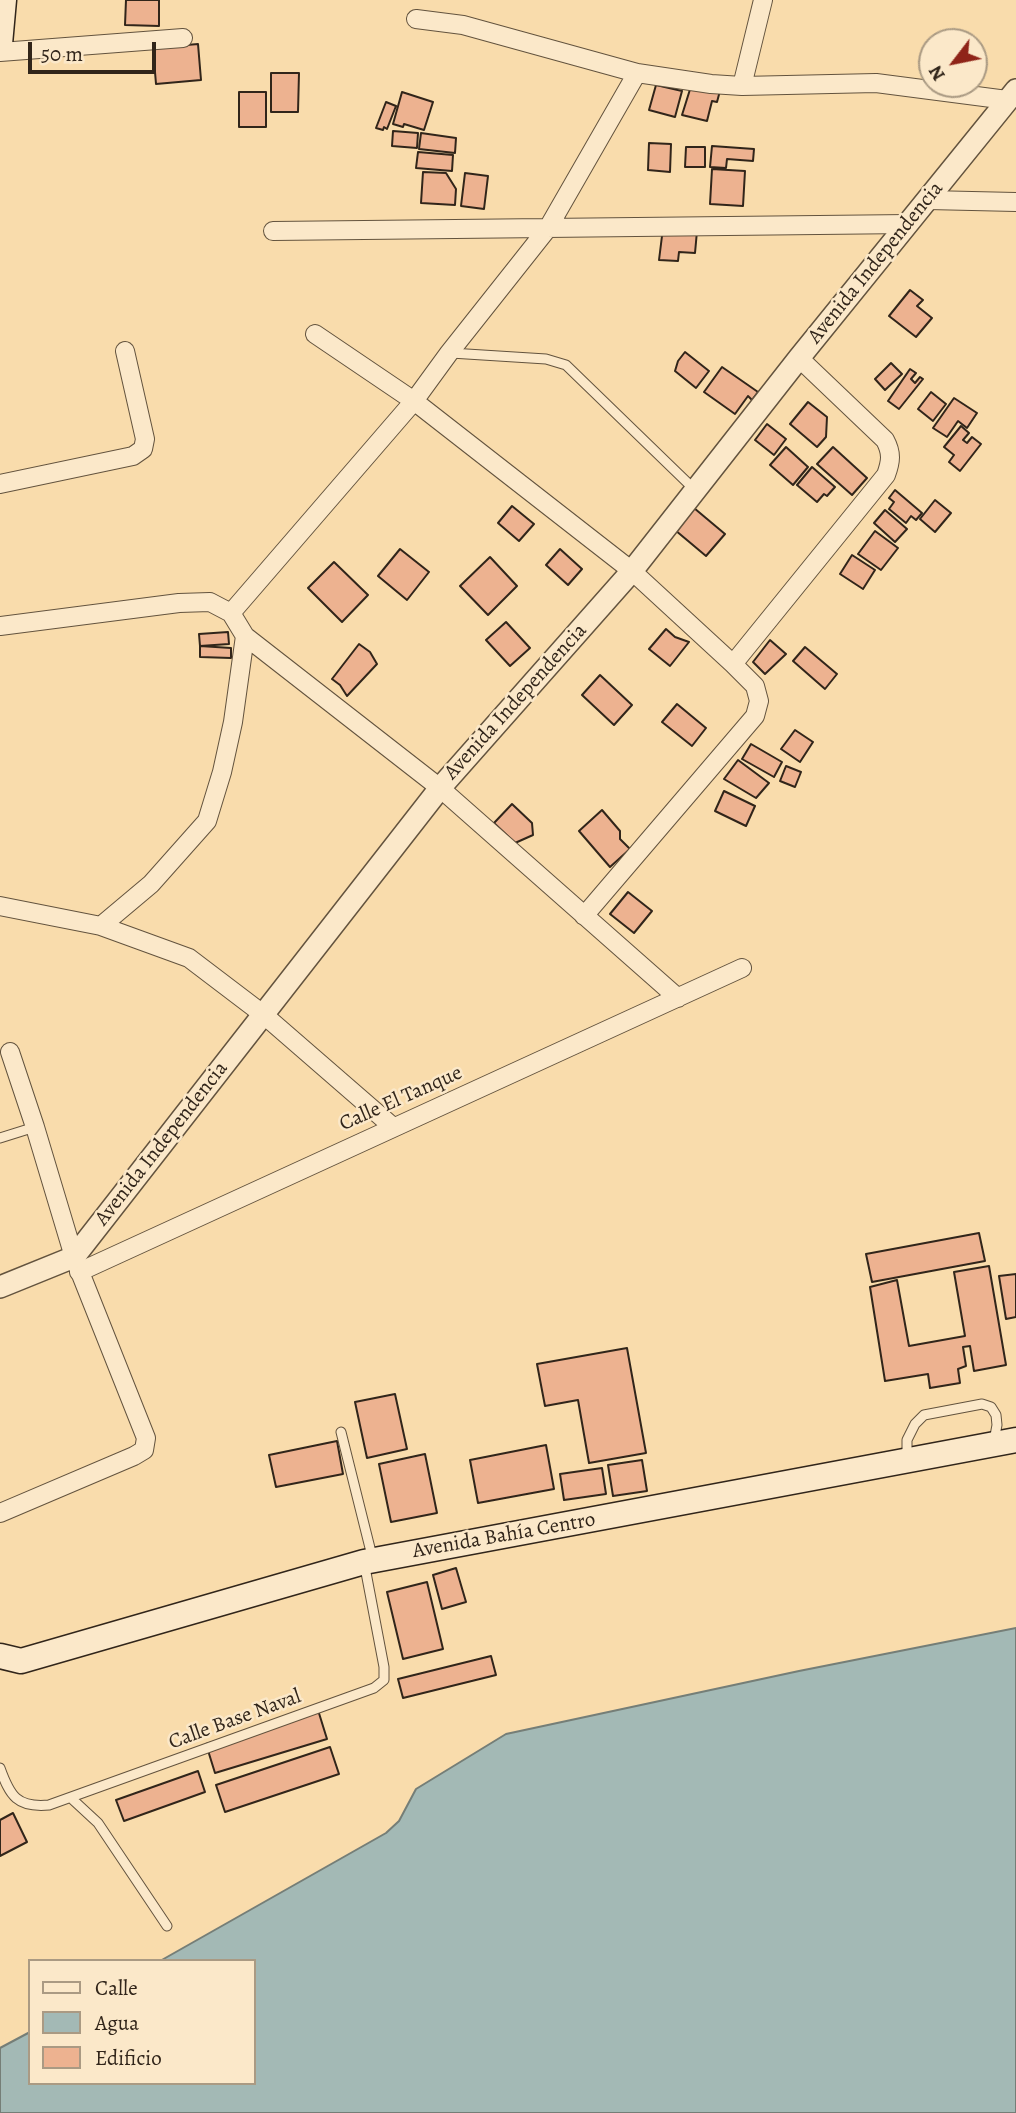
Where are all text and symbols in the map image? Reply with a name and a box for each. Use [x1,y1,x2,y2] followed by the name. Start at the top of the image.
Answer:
[32,28,159,72] scale bar
[918,28,988,98] north arrow
[41,40,83,68] text: 50 m
[922,60,952,86] text: N
[803,177,949,349] street label: Avenida Independencia
[439,619,593,785] street label: Avenida Independencia
[90,1057,234,1231] street label: Avenida Independencia
[336,1061,466,1137] street label: Calle El Tanque
[411,1508,597,1564] street label: Avenida Bahía Centro
[165,1684,305,1756] street label: Calle Base Naval
[28,1959,256,2085] legend
[95,1974,138,2002] text: Calle
[95,2009,139,2037] text: Agua
[95,2044,162,2072] text: Edificio

